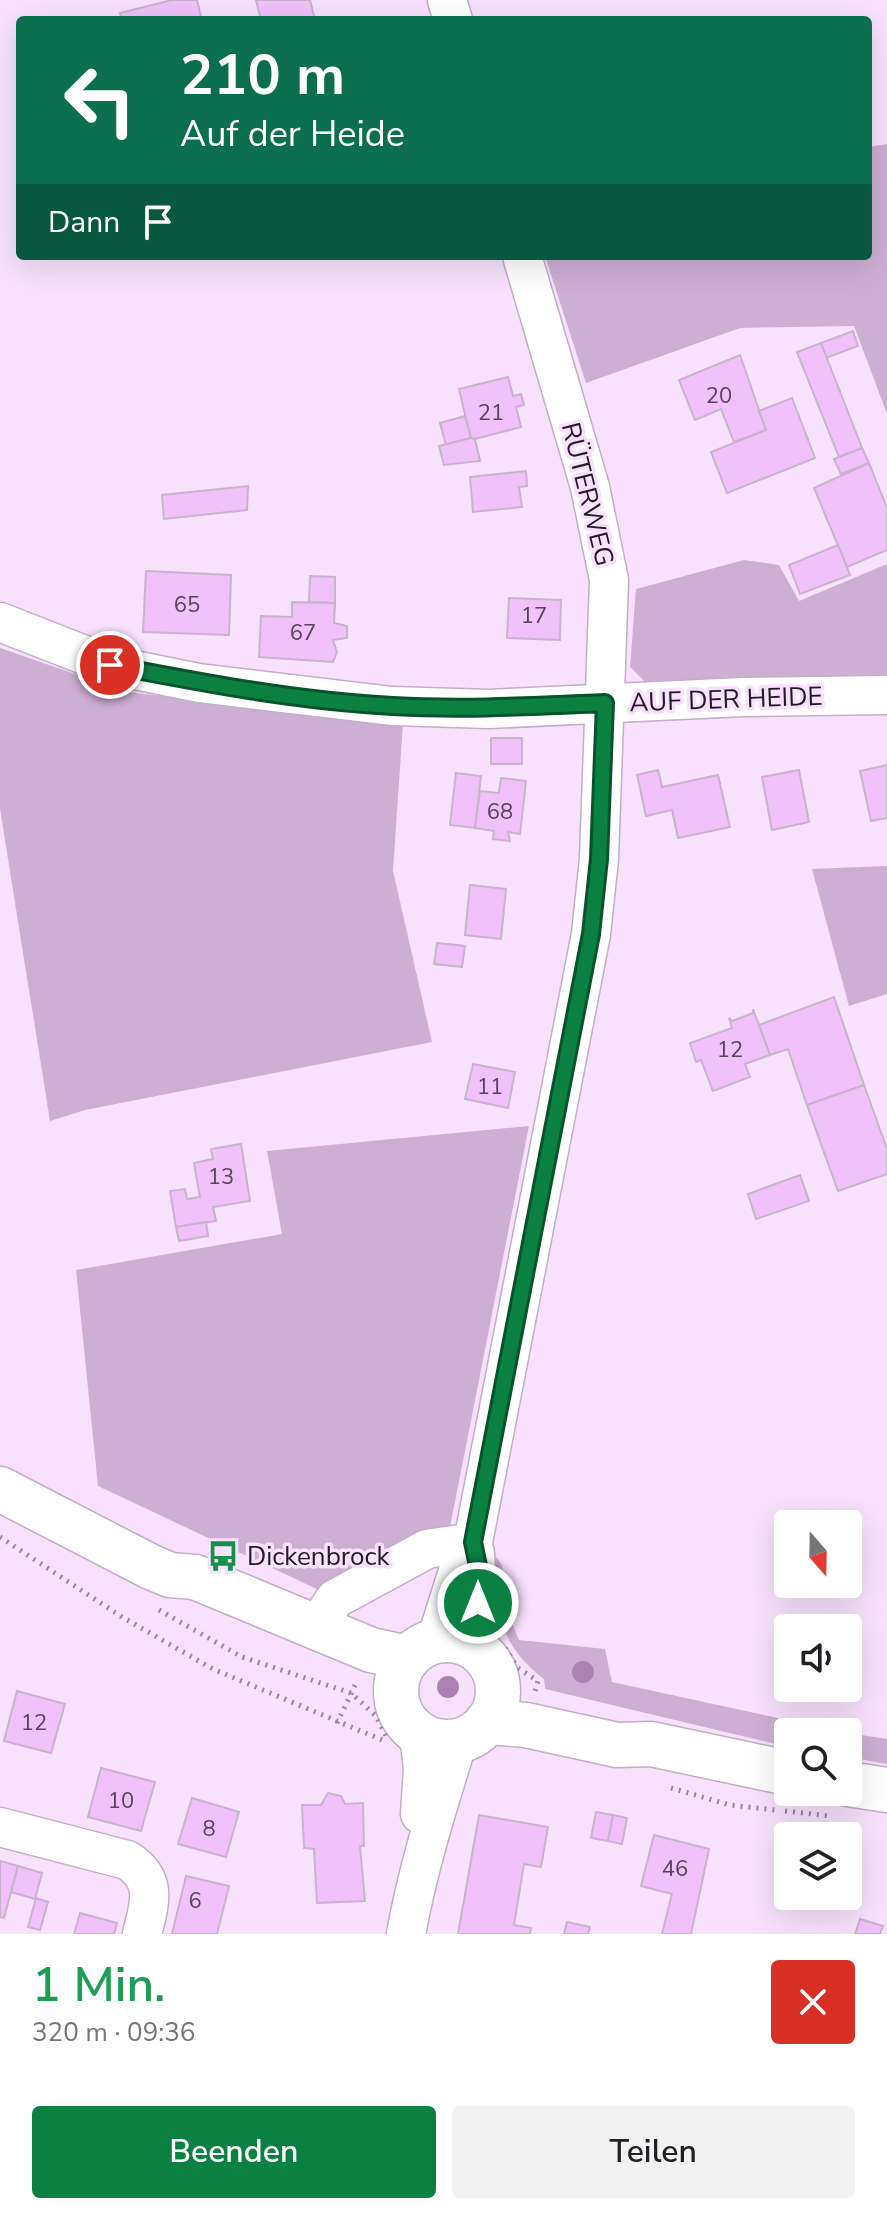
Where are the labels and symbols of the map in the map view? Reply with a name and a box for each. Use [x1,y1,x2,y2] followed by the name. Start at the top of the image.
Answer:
[706,381,732,411] house number: 20
[478,398,504,428] house number: 21
[553,419,622,570] street label: RÜTERWEG
[174,590,200,620] house number: 65
[521,601,547,631] house number: 17
[290,618,316,648] house number: 67
[76,631,144,699] pin
[629,679,823,720] street label: AUF DER HEIDE
[487,797,513,827] house number: 68
[717,1035,743,1065] house number: 12
[477,1072,503,1102] house number: 11
[208,1162,234,1192] house number: 13
[774,1510,862,1598] north arrow
[206,1539,240,1573] bus stop icon: Dickenbrock
[247,1539,390,1574] place label: Dickenbrock
[436,1561,520,1645] position arrow
[21,1708,47,1738] house number: 12
[108,1786,134,1816] house number: 10
[202,1814,216,1844] house number: 8
[662,1854,688,1884] house number: 46
[188,1886,202,1916] house number: 6

